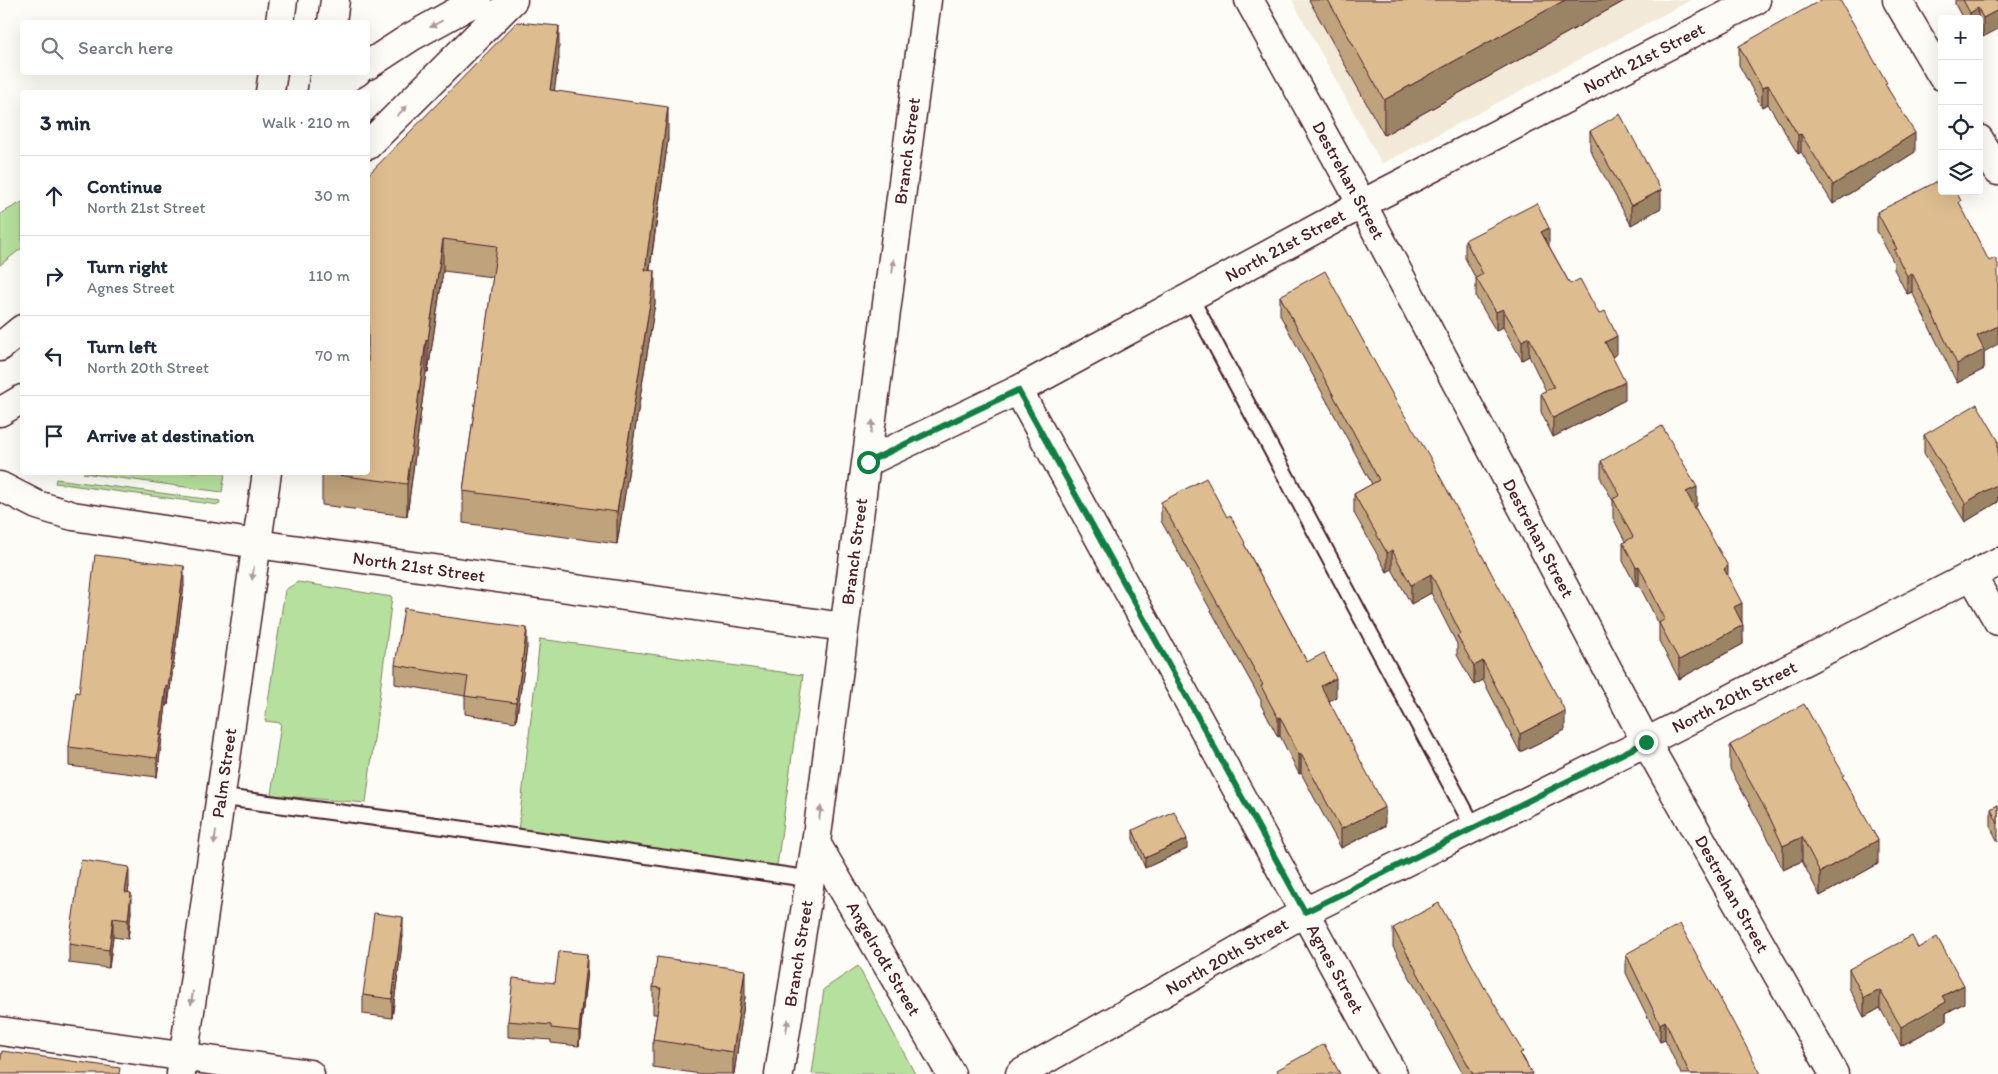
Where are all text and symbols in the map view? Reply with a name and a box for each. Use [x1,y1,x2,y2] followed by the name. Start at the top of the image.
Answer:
[1938,15,1983,195] map controls
[1938,15,1983,60] button: +
[1580,17,1709,98] street label: North 21st Street
[429,19,442,28] one-way arrow
[20,20,370,75] search box
[38,34,66,62] icon: search
[78,36,173,59] text: Search here
[1938,60,1983,105] button: −
[889,96,925,206] street label: Branch Street
[396,105,408,117] one-way arrow
[1938,105,1983,150] button: locate
[40,110,90,135] text: 3 min
[262,113,350,132] text: Walk · 210 m
[1307,117,1390,244] street label: Destrehan Street
[1938,150,1983,195] button: layers
[87,175,162,198] text: Continue
[40,182,68,210] icon: ahead
[314,186,350,205] text: 30 m
[87,198,206,217] text: North 21st Street
[1221,204,1349,287] street label: North 21st Street
[87,255,168,278] text: Turn right
[889,257,897,273] one-way arrow
[40,262,68,290] icon: right
[308,266,350,285] text: 110 m
[87,278,175,297] text: Agnes Street
[87,335,157,358] text: Turn left
[40,342,68,370] icon: left
[315,346,350,365] text: 70 m
[87,358,209,377] text: North 20th Street
[868,419,876,435] one-way arrow
[40,422,68,450] icon: arrive
[87,424,254,447] text: Arrive at destination
[857,451,880,474] route start
[1498,475,1579,602] street label: Destrehan Street
[836,496,872,606] street label: Branch Street
[351,547,487,587] street label: North 21st Street
[249,565,257,581] one-way arrow
[1668,656,1801,738] street label: North 20th Street
[207,726,241,820] street label: Palm Street
[1635,731,1658,754] route end
[816,805,824,821] one-way arrow
[210,830,218,846] one-way arrow
[1690,831,1774,957] street label: Destrehan Street
[842,897,926,1020] street label: Angelrodt Street
[779,898,818,1009] street label: Branch Street
[1162,913,1292,1000] street label: North 20th Street
[1302,920,1369,1018] street label: Agnes Street
[187,991,195,1007] one-way arrow
[783,1017,791,1033] one-way arrow

